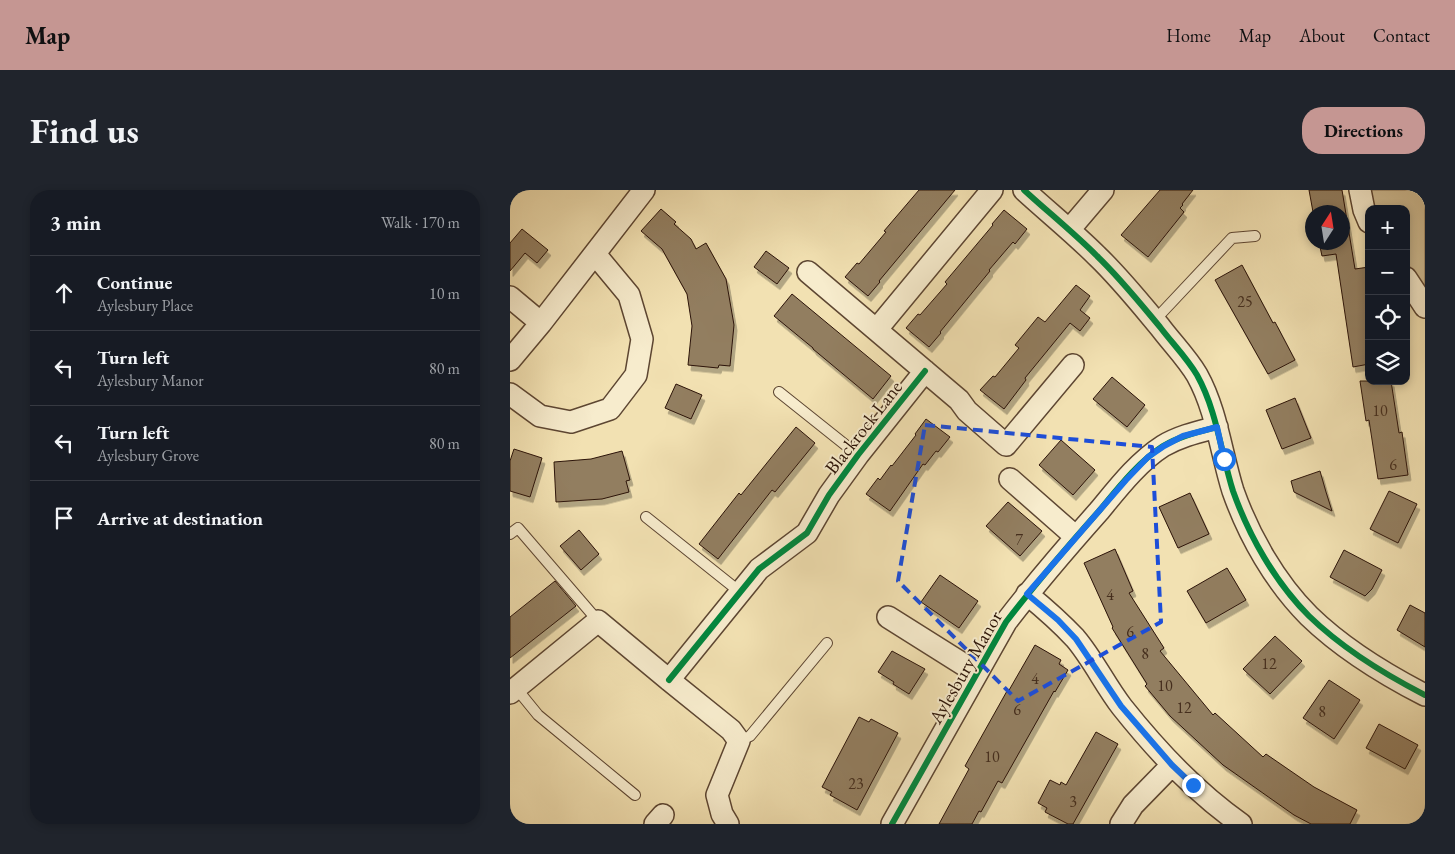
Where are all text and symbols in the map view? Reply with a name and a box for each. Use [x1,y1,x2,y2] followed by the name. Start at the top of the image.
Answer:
[25,20,70,51] text: Map
[1166,24,1211,47] text: Home
[1239,24,1271,47] text: Map
[1299,24,1345,47] text: About
[1373,24,1430,47] text: Contact
[1302,107,1425,154] button: Directions
[30,108,139,153] text: Find us
[1305,205,1350,250] north arrow
[1365,205,1410,385] map controls
[1365,205,1410,250] button: +
[50,209,101,236] text: 3 min
[381,212,460,233] text: Walk · 170 m
[1365,250,1410,295] button: −
[97,270,172,295] text: Continue
[50,279,78,307] icon: ahead
[429,283,460,304] text: 10 m
[1237,291,1253,312] house number: 25
[97,295,193,316] text: Aylesbury Place
[1365,295,1410,340] button: locate
[1365,340,1410,385] button: layers
[97,345,169,370] text: Turn left
[50,354,78,382] icon: left
[429,358,460,379] text: 80 m
[97,370,204,391] text: Aylesbury Manor
[819,375,908,479] street label: Blackrock Lane
[1372,400,1388,421] house number: 10
[97,420,169,445] text: Turn left
[50,429,78,457] icon: left
[429,433,460,454] text: 80 m
[97,445,199,466] text: Aylesbury Grove
[1213,448,1236,471] route start
[1389,454,1397,475] house number: 6
[50,504,78,532] icon: arrive
[97,506,263,531] text: Arrive at destination
[1015,529,1023,550] house number: 7
[1106,584,1114,605] house number: 4
[922,606,1008,729] street label: Aylesbury Manor
[1126,621,1134,642] house number: 6
[1141,643,1149,664] house number: 8
[1261,653,1277,674] house number: 12
[1031,668,1039,689] house number: 4
[1157,675,1173,696] house number: 10
[1176,697,1192,718] house number: 12
[1013,699,1021,720] house number: 6
[1318,701,1326,722] house number: 8
[984,746,1000,767] house number: 10
[848,773,864,794] house number: 23
[1182,774,1205,797] route end
[1069,791,1077,812] house number: 3

